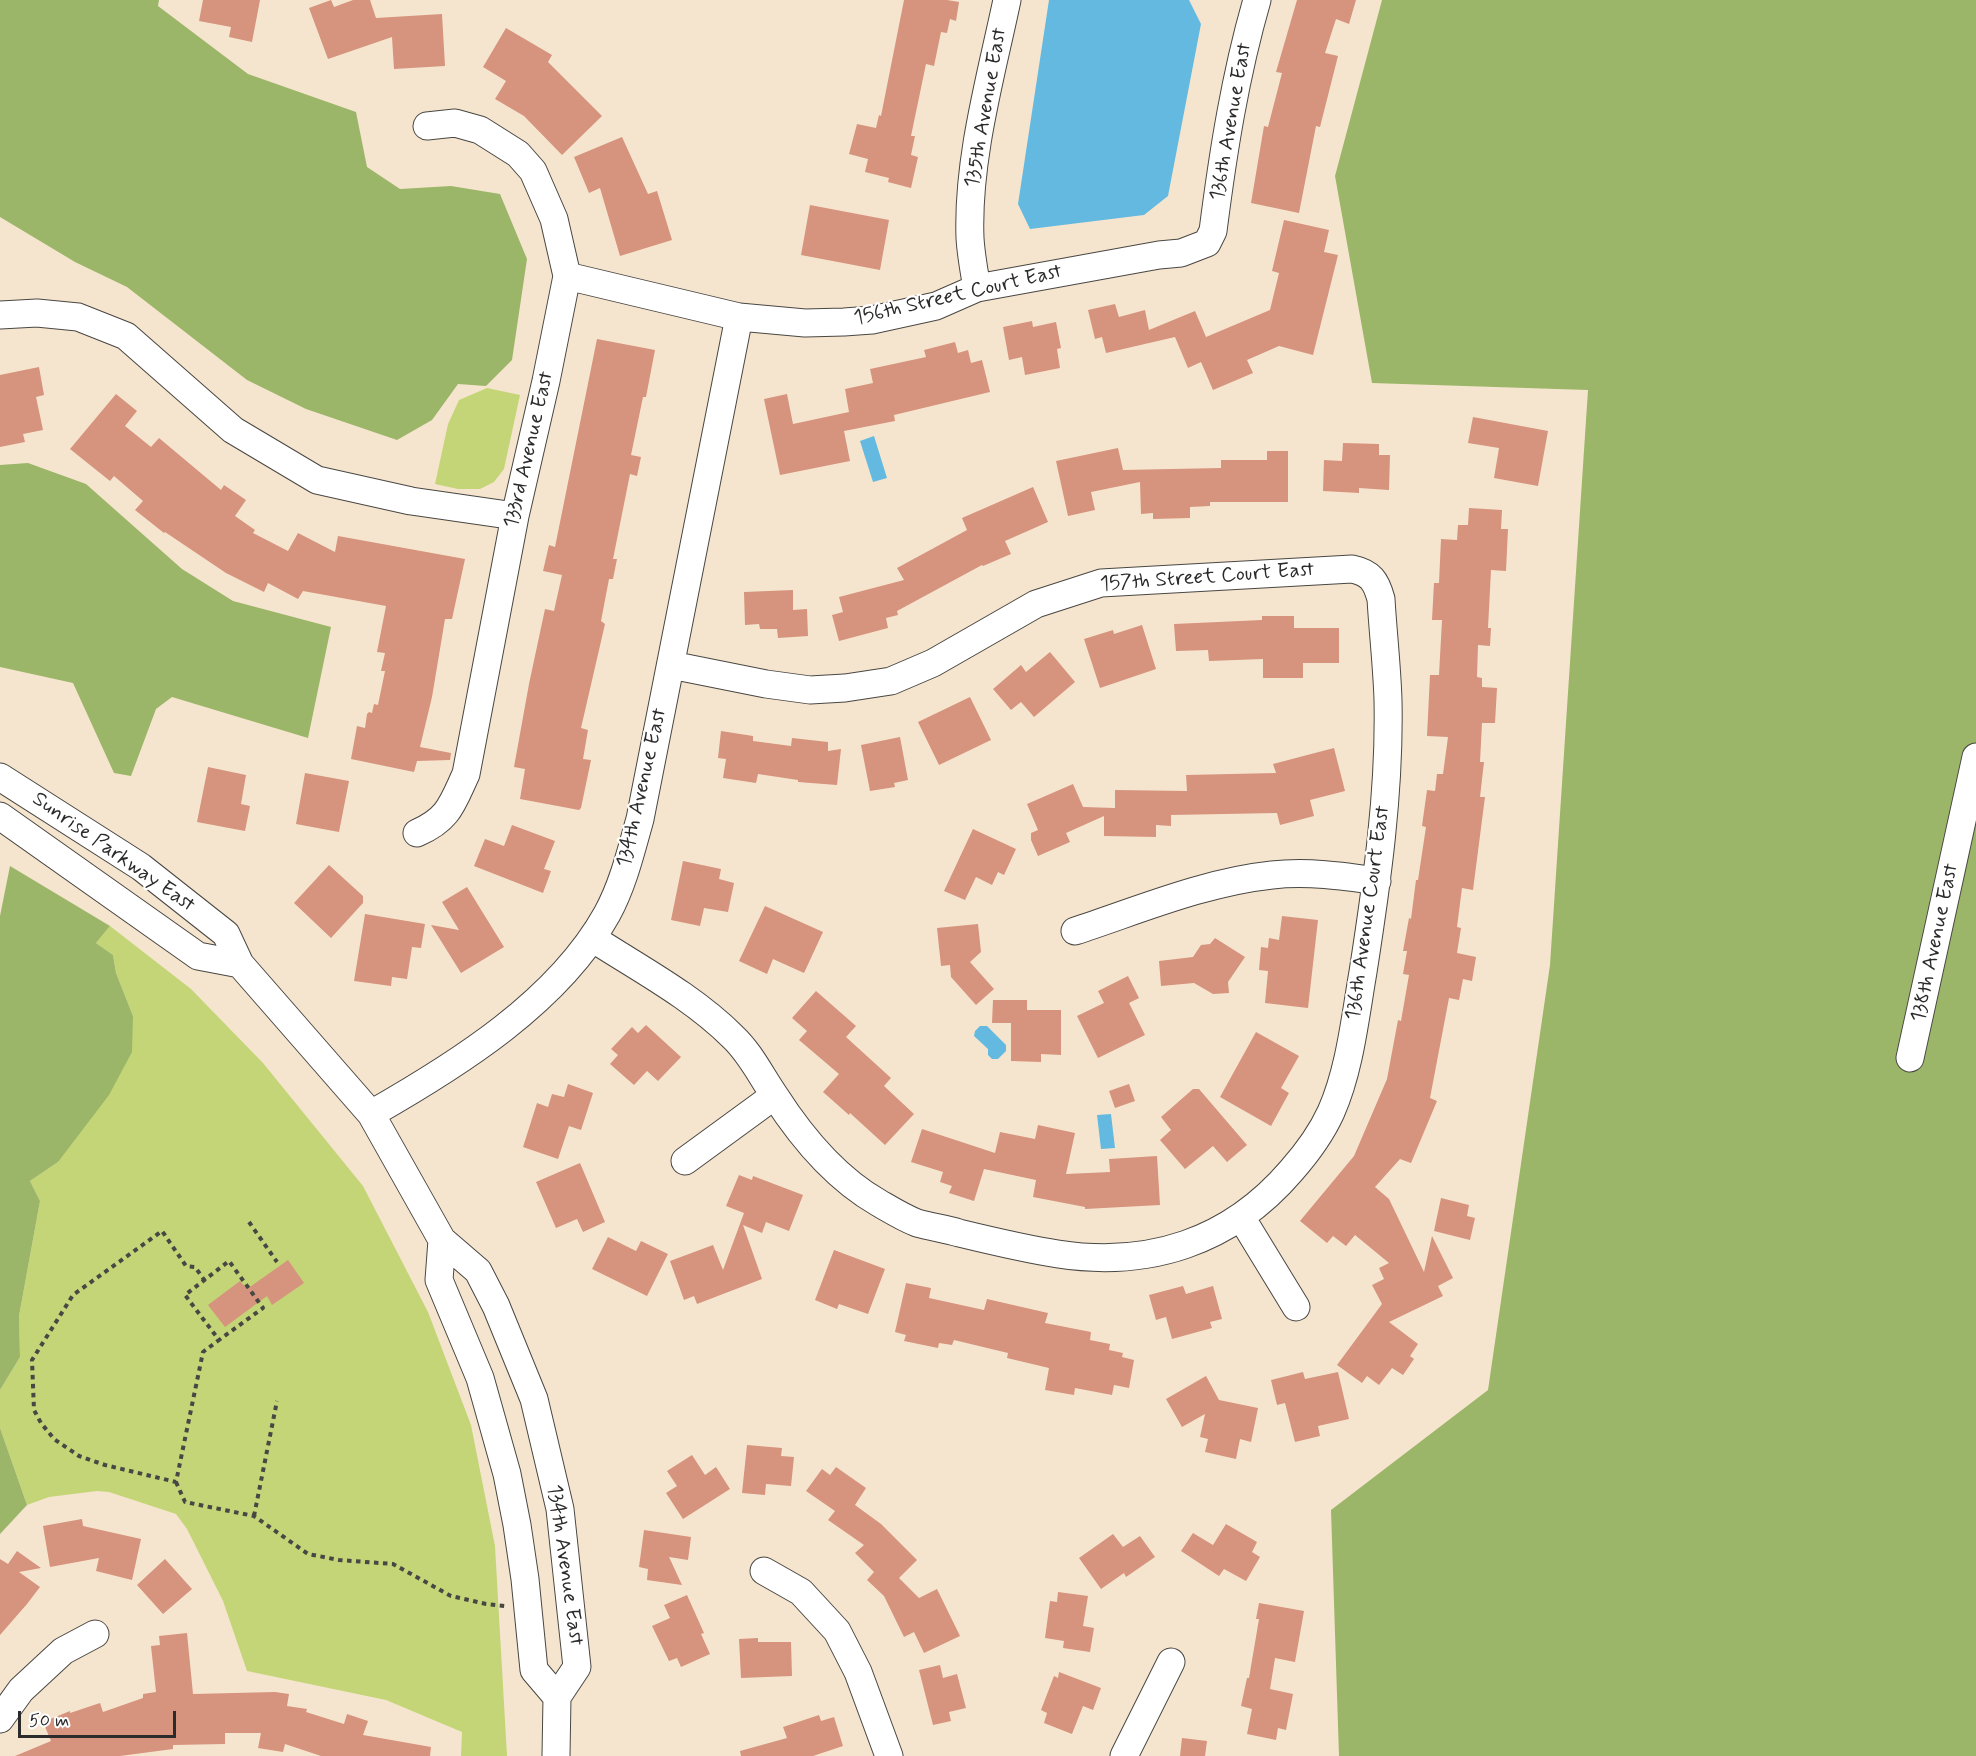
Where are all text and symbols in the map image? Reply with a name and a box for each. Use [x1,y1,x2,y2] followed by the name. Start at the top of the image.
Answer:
[961,26,1013,190] street label: 135th Avenue East
[1206,41,1258,203] street label: 136th Avenue East
[851,260,1065,332] street label: 156th Street Court East
[500,369,560,531] street label: 133rd Avenue East
[1099,558,1315,598] street label: 157th Street Court East
[612,706,674,870] street label: 134th Avenue East
[27,787,199,919] street label: Sunrise Parkway East
[1341,804,1397,1022] street label: 136th Avenue Court East
[1907,861,1965,1025] street label: 138th Avenue East
[540,1483,588,1647] street label: 134th Avenue East
[21,1699,178,1737] scale bar
[29,1709,69,1733] text: 50 m

